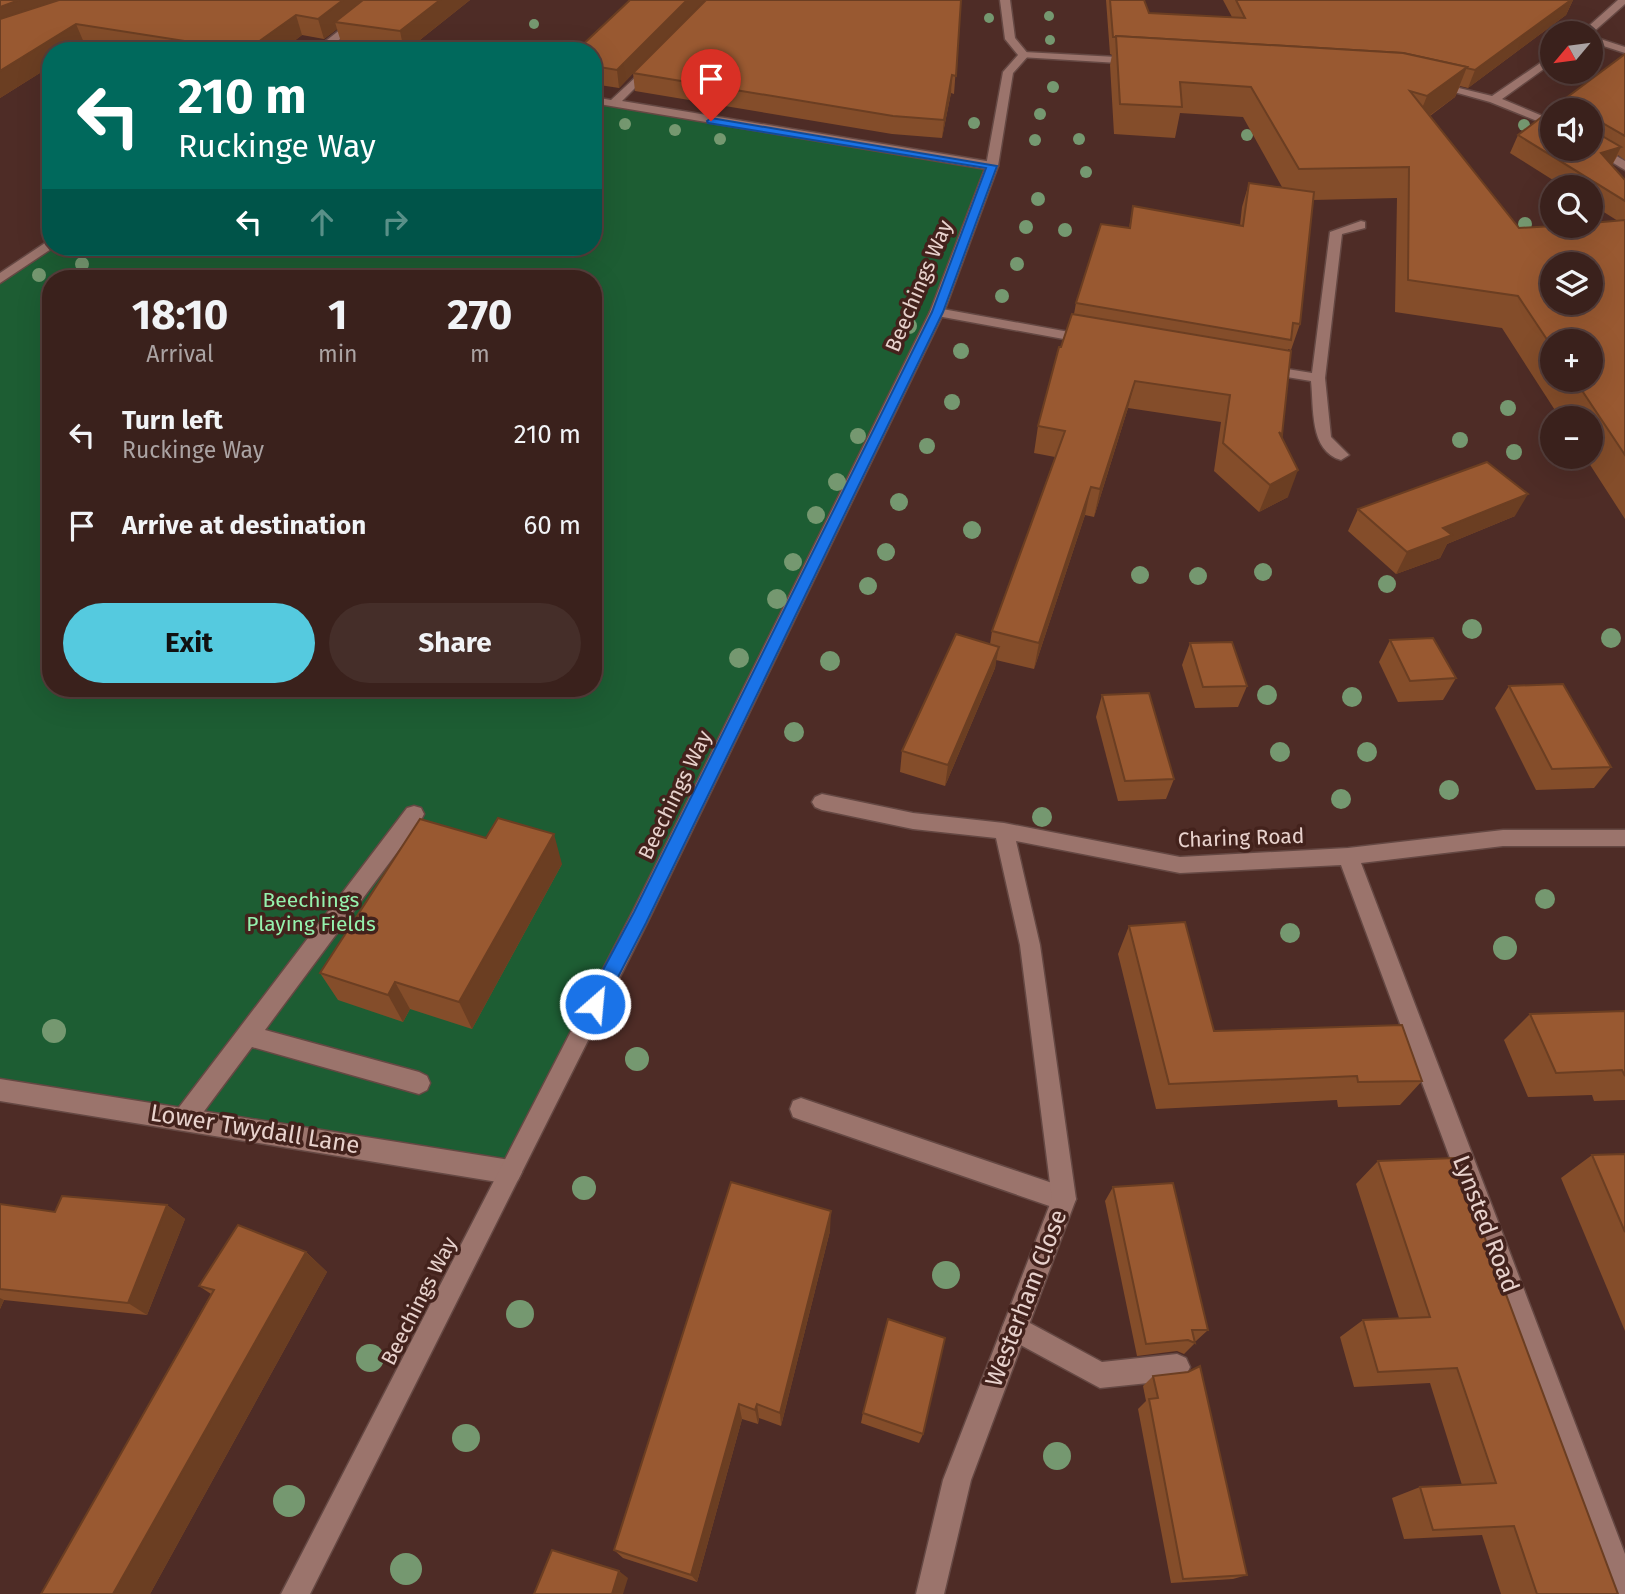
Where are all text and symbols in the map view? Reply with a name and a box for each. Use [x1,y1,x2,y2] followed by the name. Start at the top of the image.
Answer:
[1540,21,1603,84] north arrow
[1540,21,1603,469] map controls
[681,49,741,121] pin
[692,60,730,98] icon: arrive
[178,67,307,126] text: 210 m
[63,70,154,161] icon: left
[1540,98,1603,161] button: sound
[178,127,376,165] text: Ruckinge Way
[1540,175,1603,238] button: search
[230,203,268,241] icon: left
[303,203,341,241] icon: ahead
[376,203,414,241] icon: right
[880,216,959,356] street label: Beechings Way
[1540,252,1603,315] button: layers
[132,290,228,340] text: 18:10
[328,290,348,340] text: 1
[447,290,512,340] text: 270
[1540,329,1603,392] button: +
[146,340,214,368] text: Arrival
[318,340,358,368] text: min
[470,340,490,368] text: m
[122,405,223,436] text: Turn left
[1540,406,1603,469] button: −
[63,416,101,454] icon: left
[514,419,581,450] text: 210 m
[122,436,264,464] text: Ruckinge Way
[63,507,101,545] icon: arrive
[122,510,366,541] text: Arrive at destination
[523,510,581,541] text: 60 m
[63,603,315,683] button: Exit
[329,603,581,683] button: Share
[633,726,718,864] street label: Beechings Way
[1177,823,1305,853] street label: Charing Road
[246,887,376,937] park label: Beechings Playing Fields
[558,967,632,1041] position arrow
[148,1099,362,1159] street label: Lower Twydall Lane
[1447,1151,1525,1297] street label: Lynsted Road
[979,1206,1073,1390] street label: Westerham Close
[376,1232,463,1370] street label: Beechings Way

